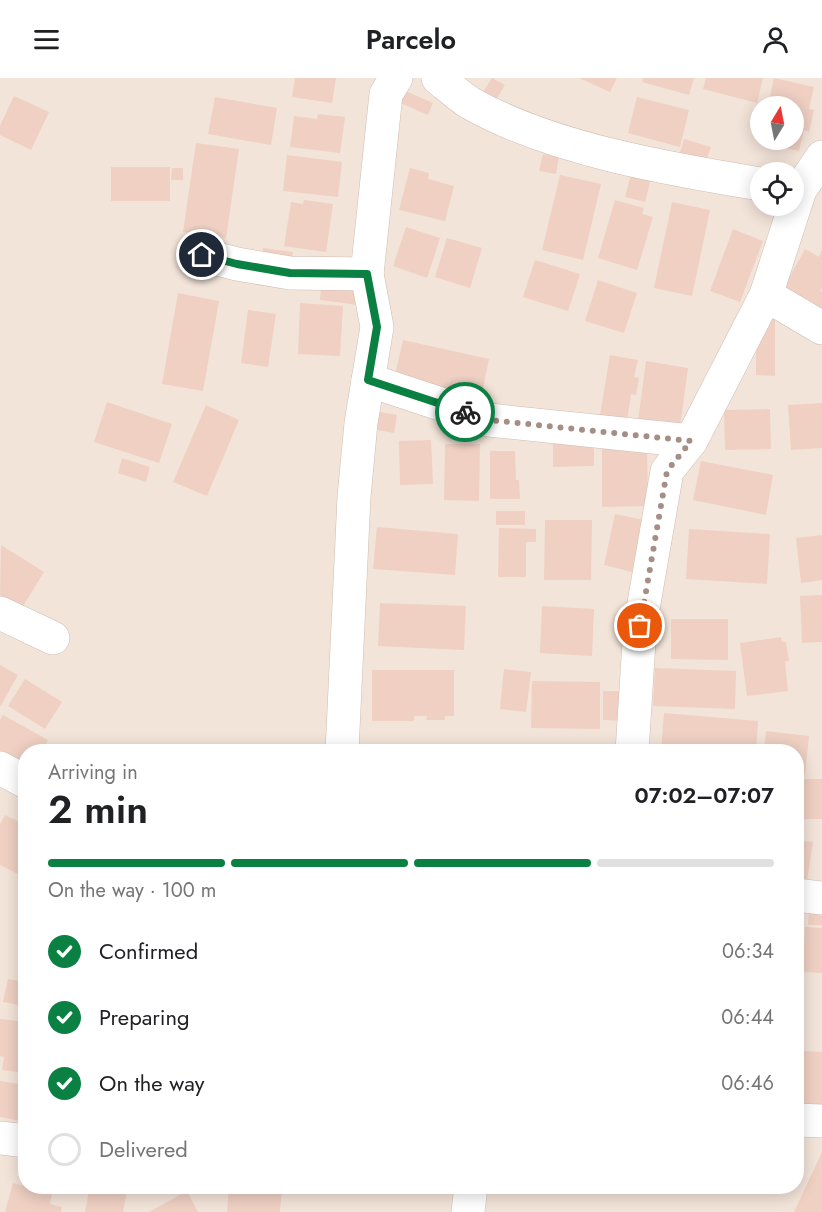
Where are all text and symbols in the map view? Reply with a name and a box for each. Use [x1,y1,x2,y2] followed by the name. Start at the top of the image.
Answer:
[366,20,456,59] text: Parcelo
[30,23,63,56] icon: menu
[759,23,792,56] icon: person
[750,96,804,150] north arrow
[750,96,804,216] map controls
[750,162,804,216] button: locate
[176,229,227,280] pin
[185,238,218,271] icon: home
[435,382,495,442] courier
[449,396,482,429] icon: bike
[614,600,665,651] pin
[623,609,656,642] icon: bag
[48,758,138,787] text: Arriving in
[635,779,774,811] text: 07:02–07:07
[48,781,148,838] text: 2 min
[48,876,216,905] text: On the way · 100 m
[48,935,81,968] icon: check
[99,935,198,967] text: Confirmed
[722,937,774,966] text: 06:34
[48,1001,81,1034] icon: check
[99,1001,190,1033] text: Preparing
[721,1003,774,1032] text: 06:44
[48,1067,81,1100] icon: check
[99,1067,204,1099] text: On the way
[721,1069,774,1098] text: 06:46
[99,1133,188,1165] text: Delivered

